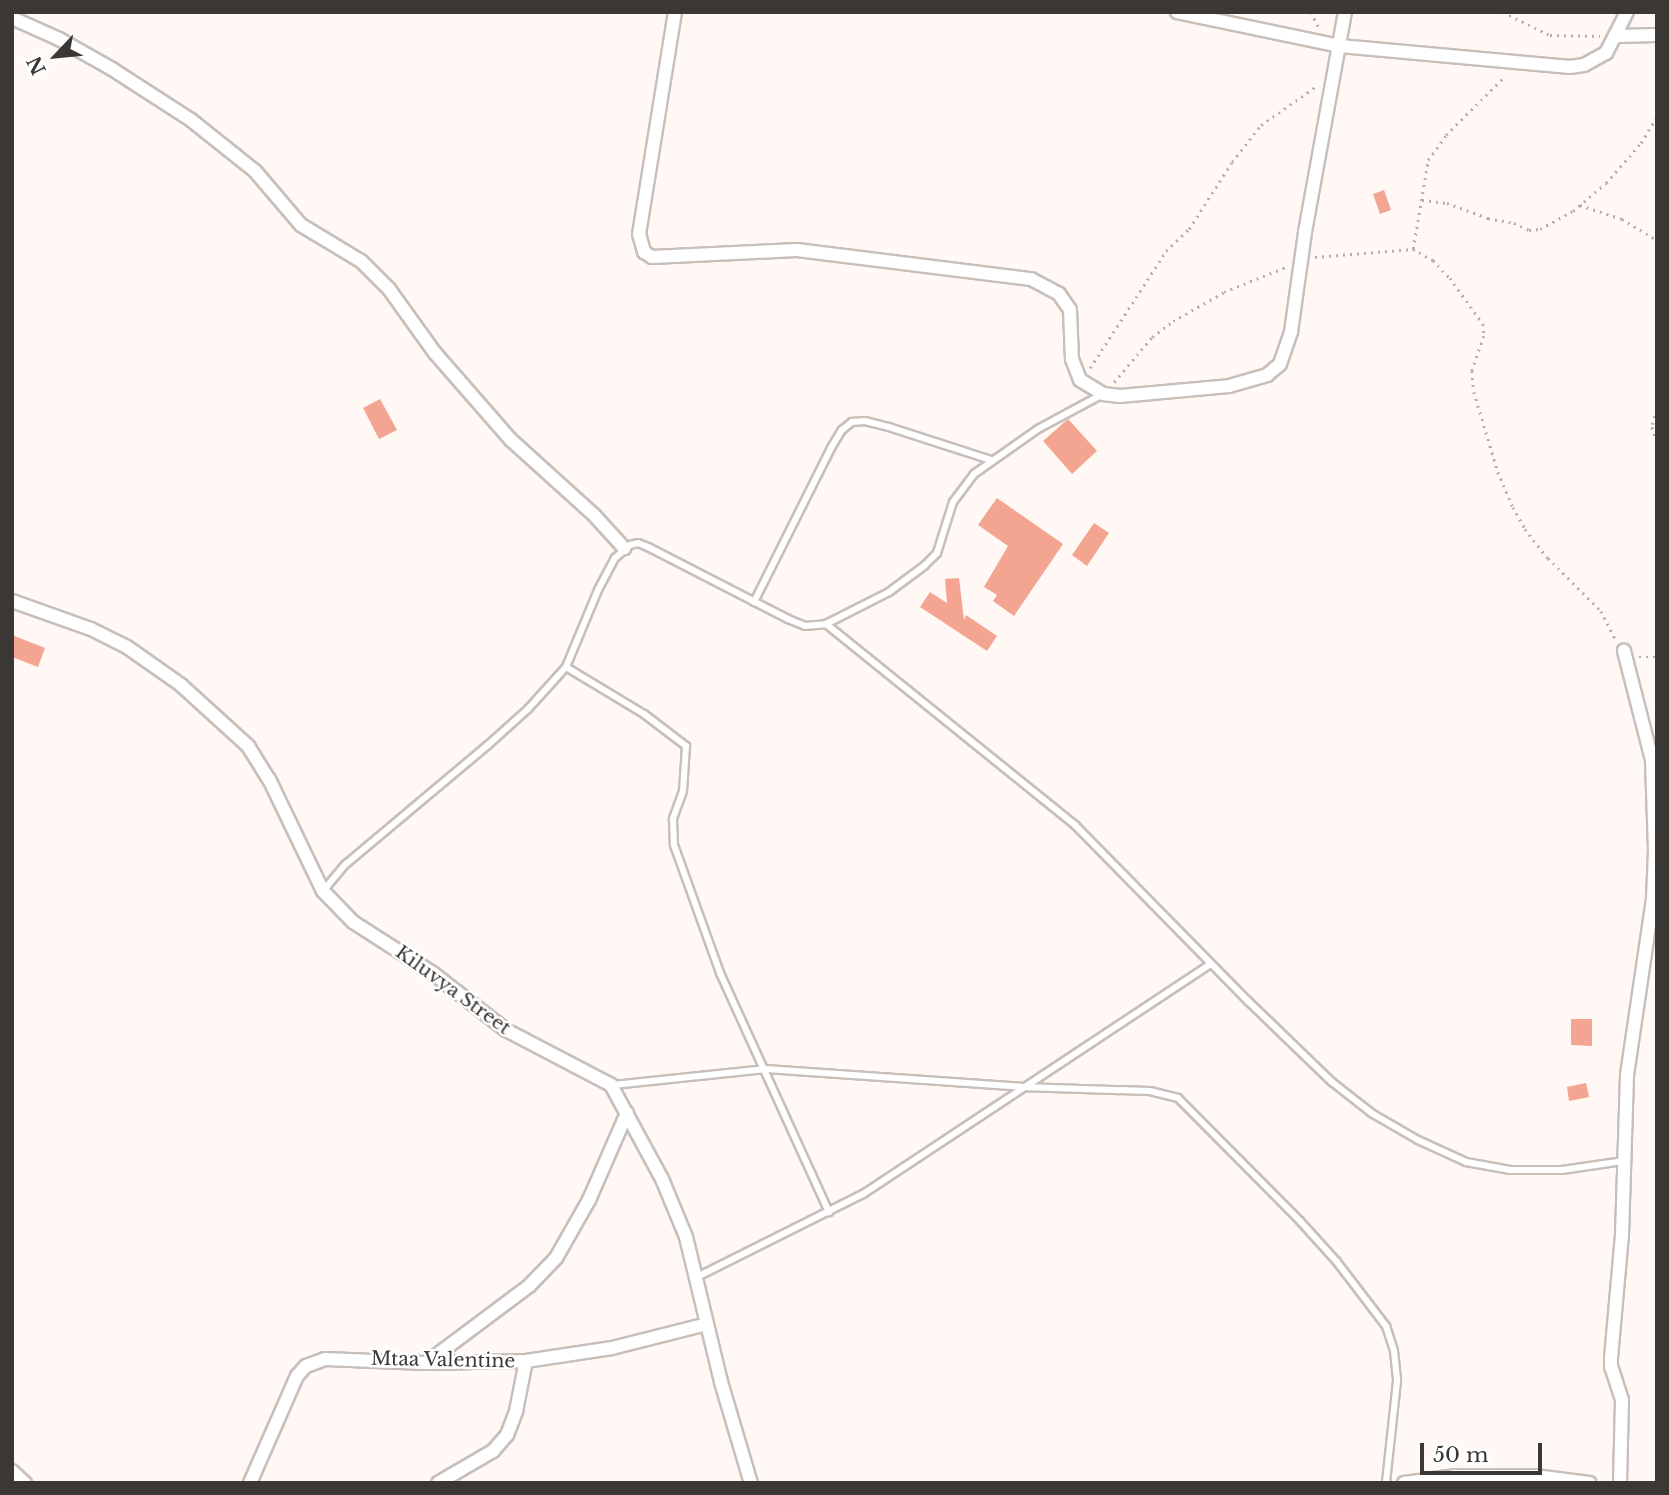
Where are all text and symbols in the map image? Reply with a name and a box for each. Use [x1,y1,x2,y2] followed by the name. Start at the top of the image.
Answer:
[21,21,91,91] north arrow
[22,52,51,78] text: N
[391,941,515,1039] street label: Kiluvya Street
[370,1347,516,1373] street label: Mtaa Valentine
[1424,1428,1546,1472] scale bar
[1433,1442,1488,1468] text: 50 m

